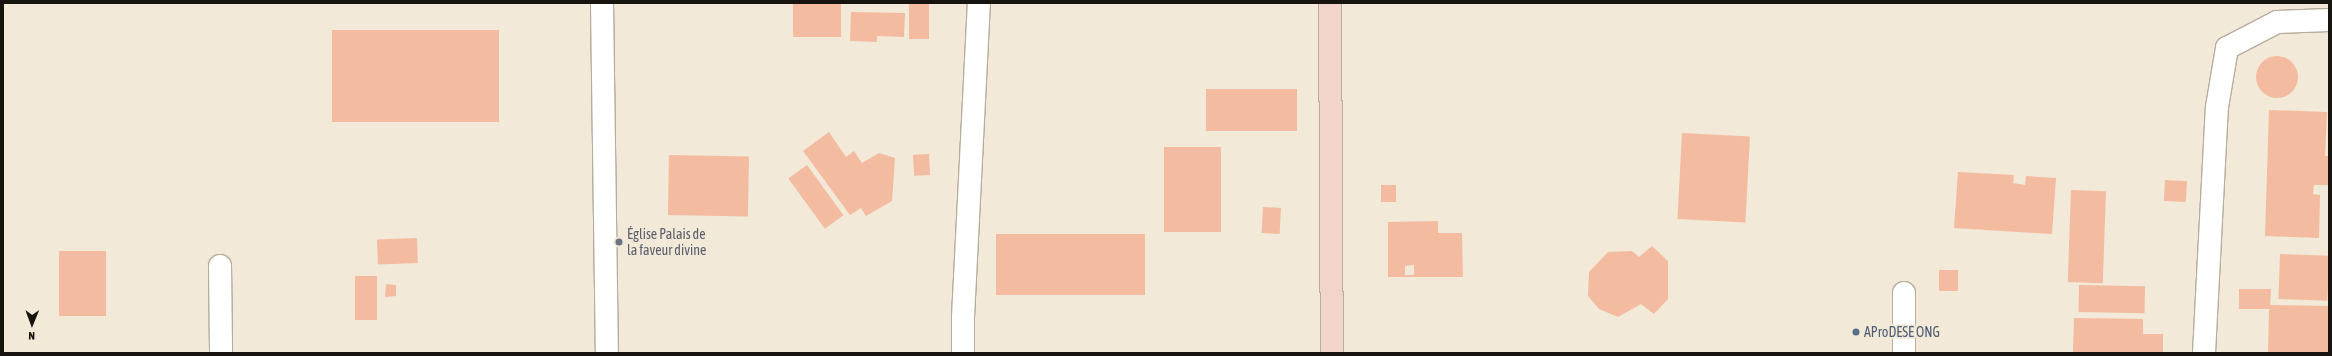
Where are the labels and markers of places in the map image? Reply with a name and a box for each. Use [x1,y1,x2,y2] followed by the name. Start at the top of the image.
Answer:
[627,226,706,258] place label: Église Palais de la faveur divine
[614,237,624,247] marker: Église Palais de la faveur divine
[1864,324,1940,340] place label: AProDESE ONG
[1851,327,1861,337] marker: AProDESE ONG

